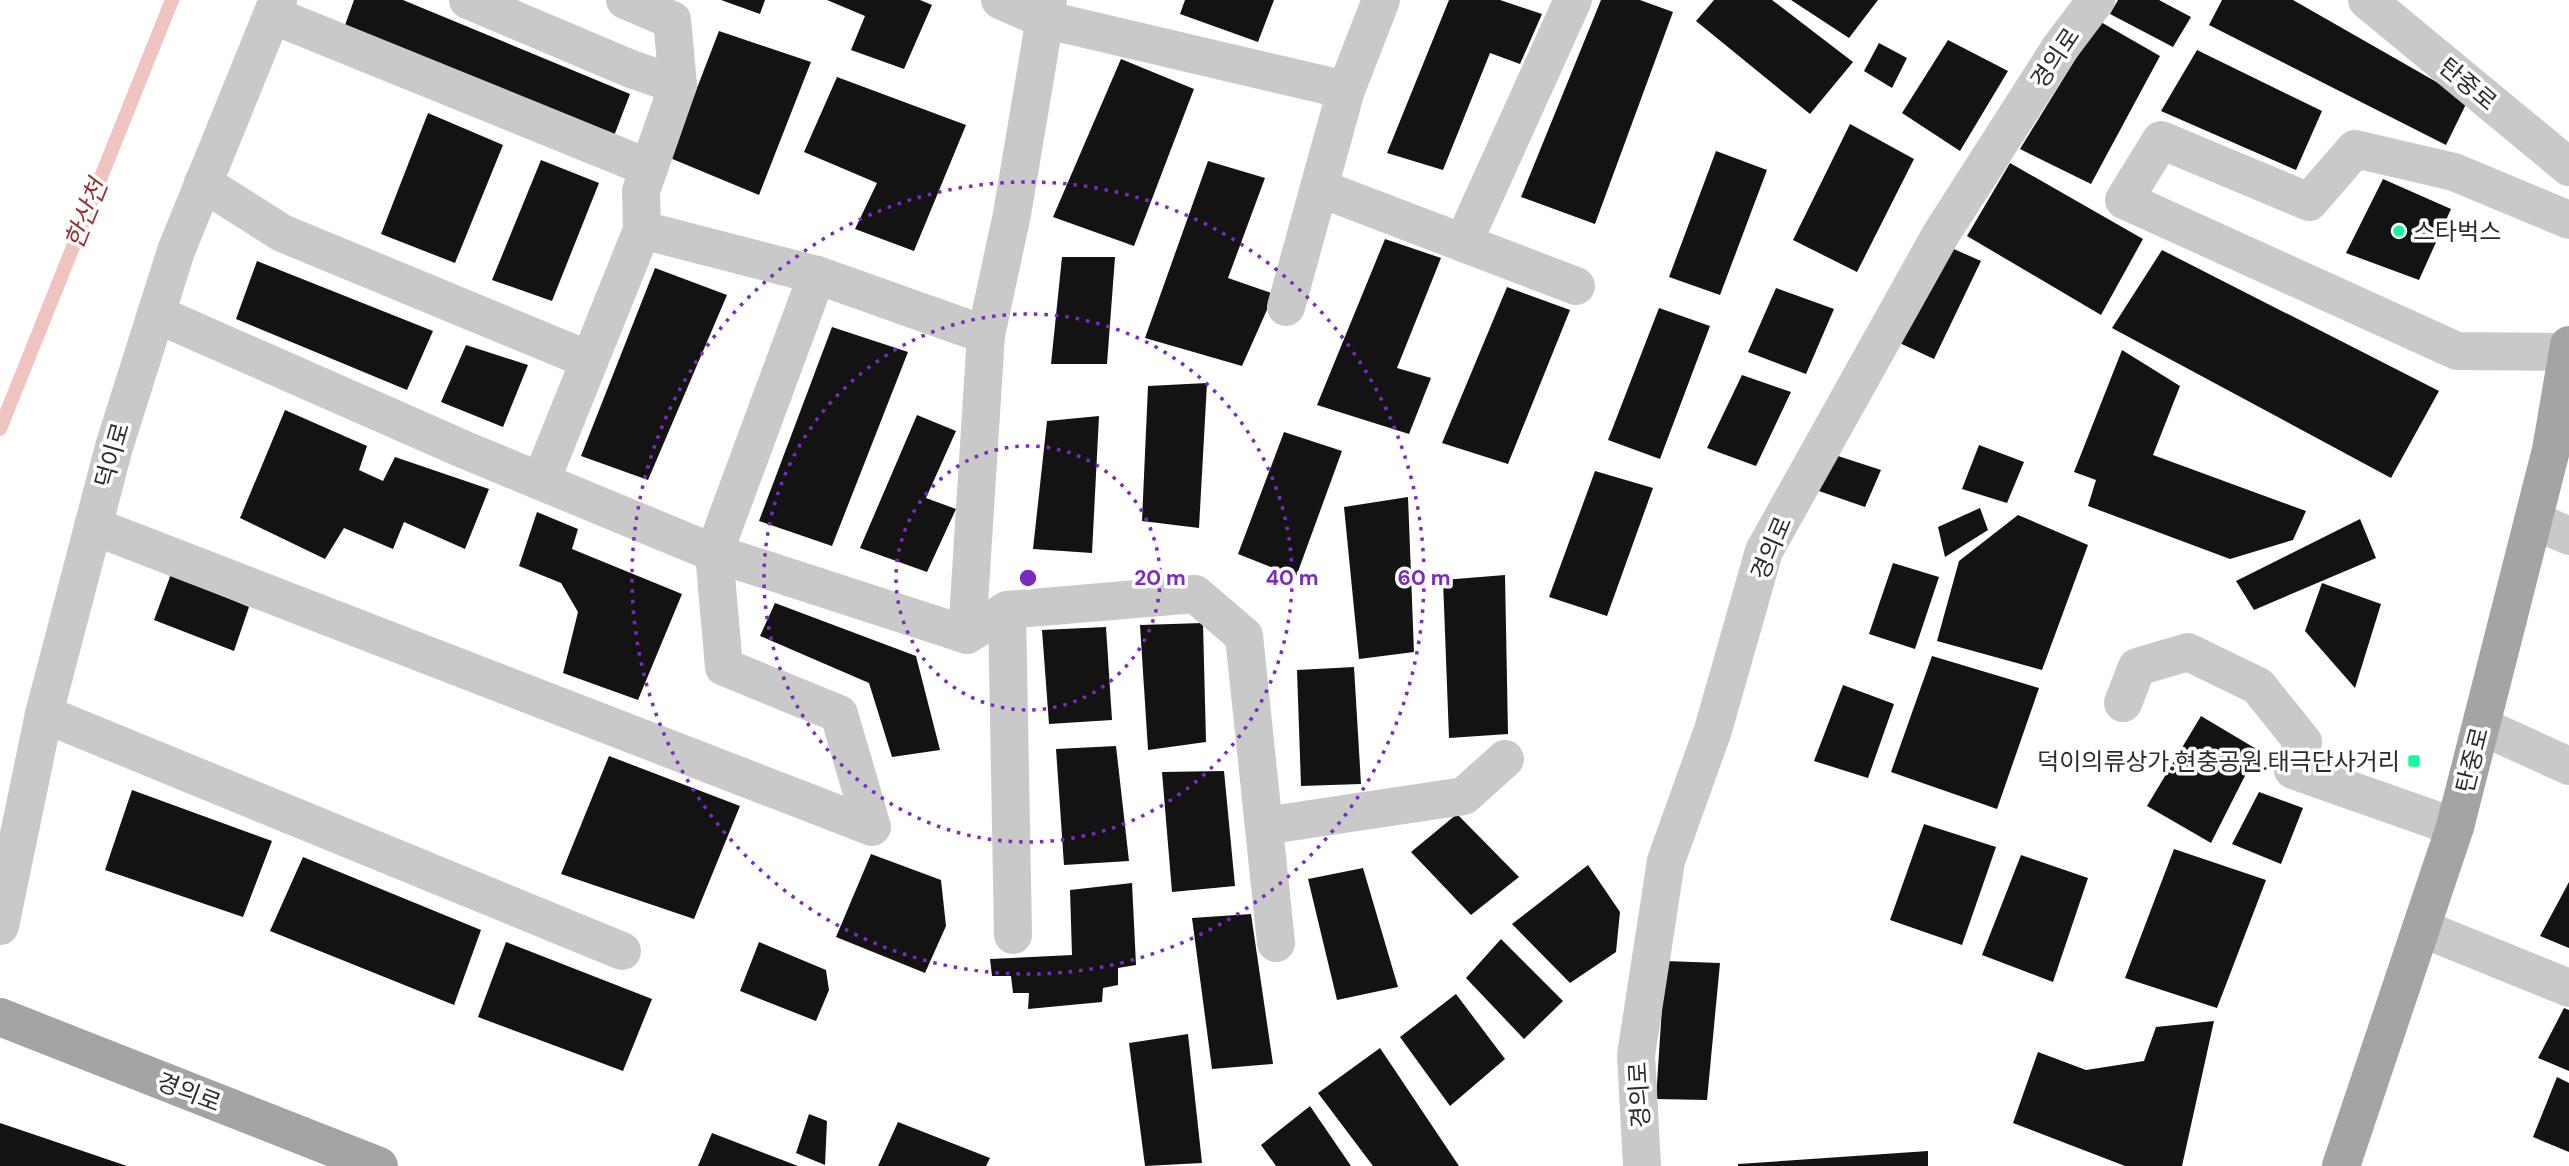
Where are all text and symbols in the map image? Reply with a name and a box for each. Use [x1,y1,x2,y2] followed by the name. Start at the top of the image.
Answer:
[2024,22,2086,94] street label: 경의로
[2433,51,2503,117] street label: 탄중로
[57,172,116,254] water label: 한산천
[2413,216,2501,247] place label: 스타벅스
[2391,223,2407,239] marker: 스타벅스
[88,419,136,491] street label: 덕이로
[1744,511,1798,585] street label: 경의로
[1134,564,1186,592] text: 20 m
[1265,564,1319,592] text: 40 m
[1398,564,1450,592] text: 60 m
[1016,566,1040,590] centre of rings
[2449,724,2495,796] street label: 탄중로
[2037,746,2400,777] place label: 덕이의류상가.현충공원.태극단사거리
[2406,753,2422,769] marker: 덕이의류상가.현충공원.태극단사거리
[1622,1061,1656,1129] street label: 경의로
[153,1066,225,1118] street label: 경의로

